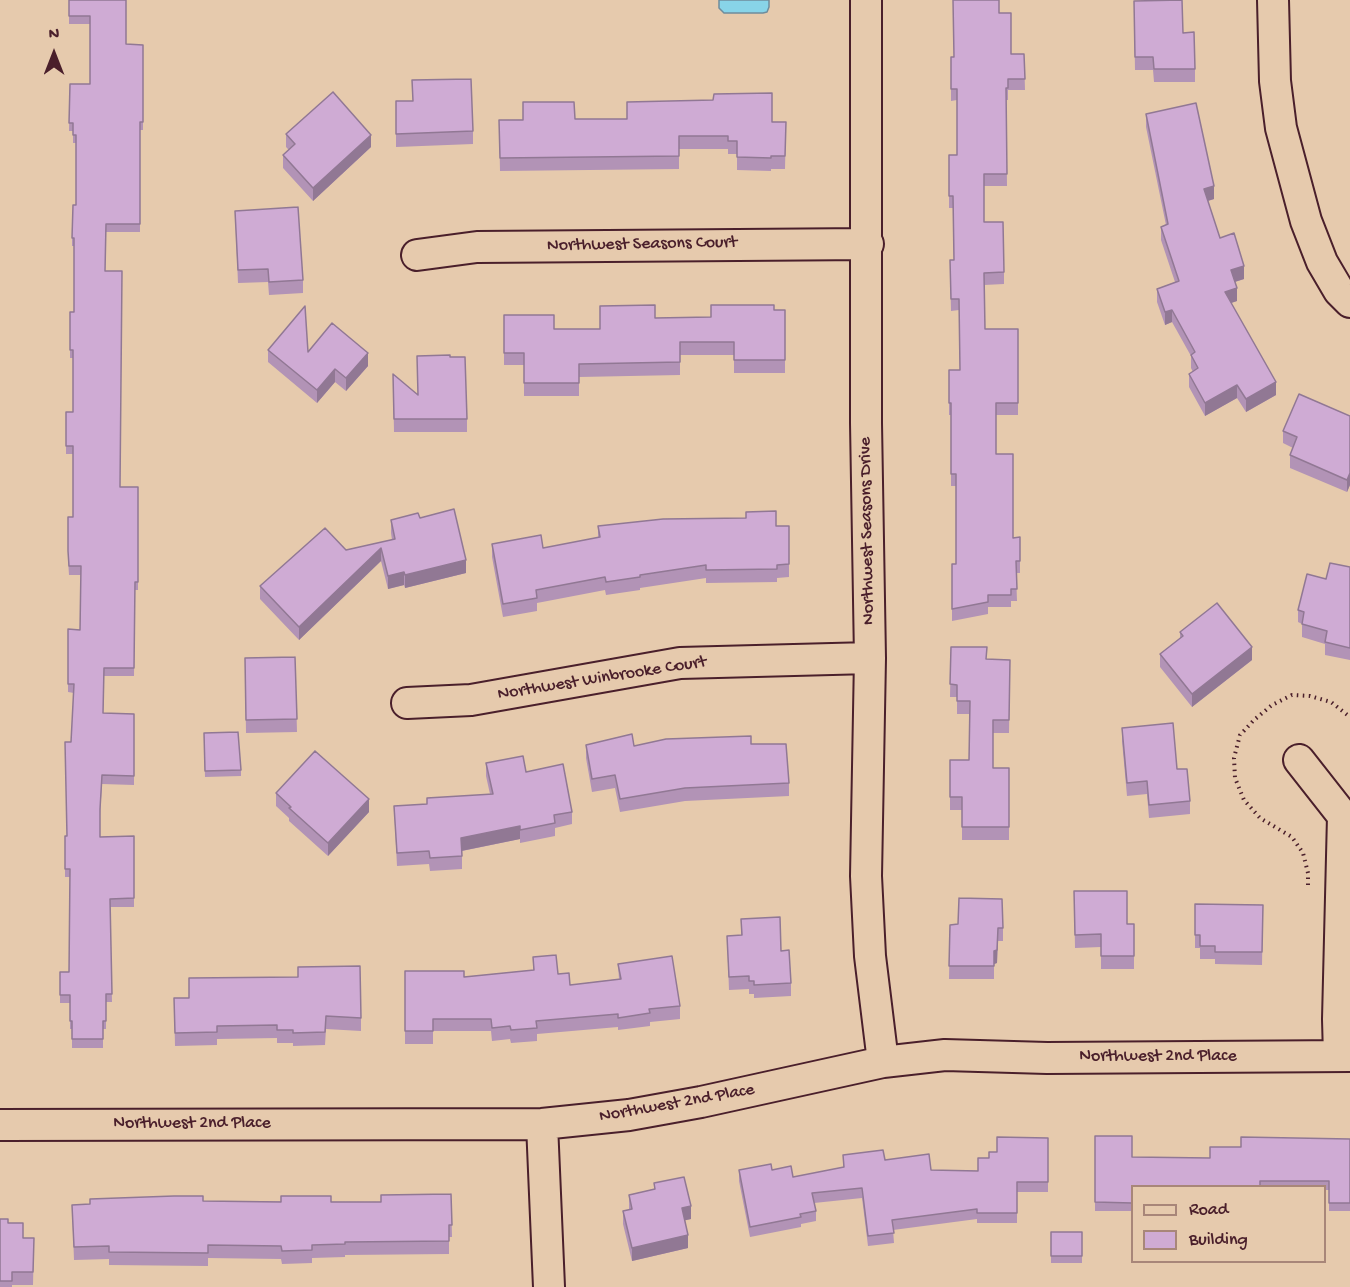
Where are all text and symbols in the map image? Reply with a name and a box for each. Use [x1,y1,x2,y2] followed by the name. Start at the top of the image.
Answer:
[24,24,84,84] north arrow
[49,26,59,45] text: N
[547,233,737,257] street label: Northwest Seasons Court
[856,437,880,625] street label: Northwest Seasons Drive
[496,652,708,706] street label: Northwest Winbrooke Court
[1079,1046,1237,1068] street label: Northwest 2nd Place
[598,1080,756,1128] street label: Northwest 2nd Place
[113,1113,271,1135] street label: Northwest 2nd Place
[1131,1185,1326,1263] legend
[1189,1200,1228,1221] text: Road
[1189,1230,1248,1251] text: Building

